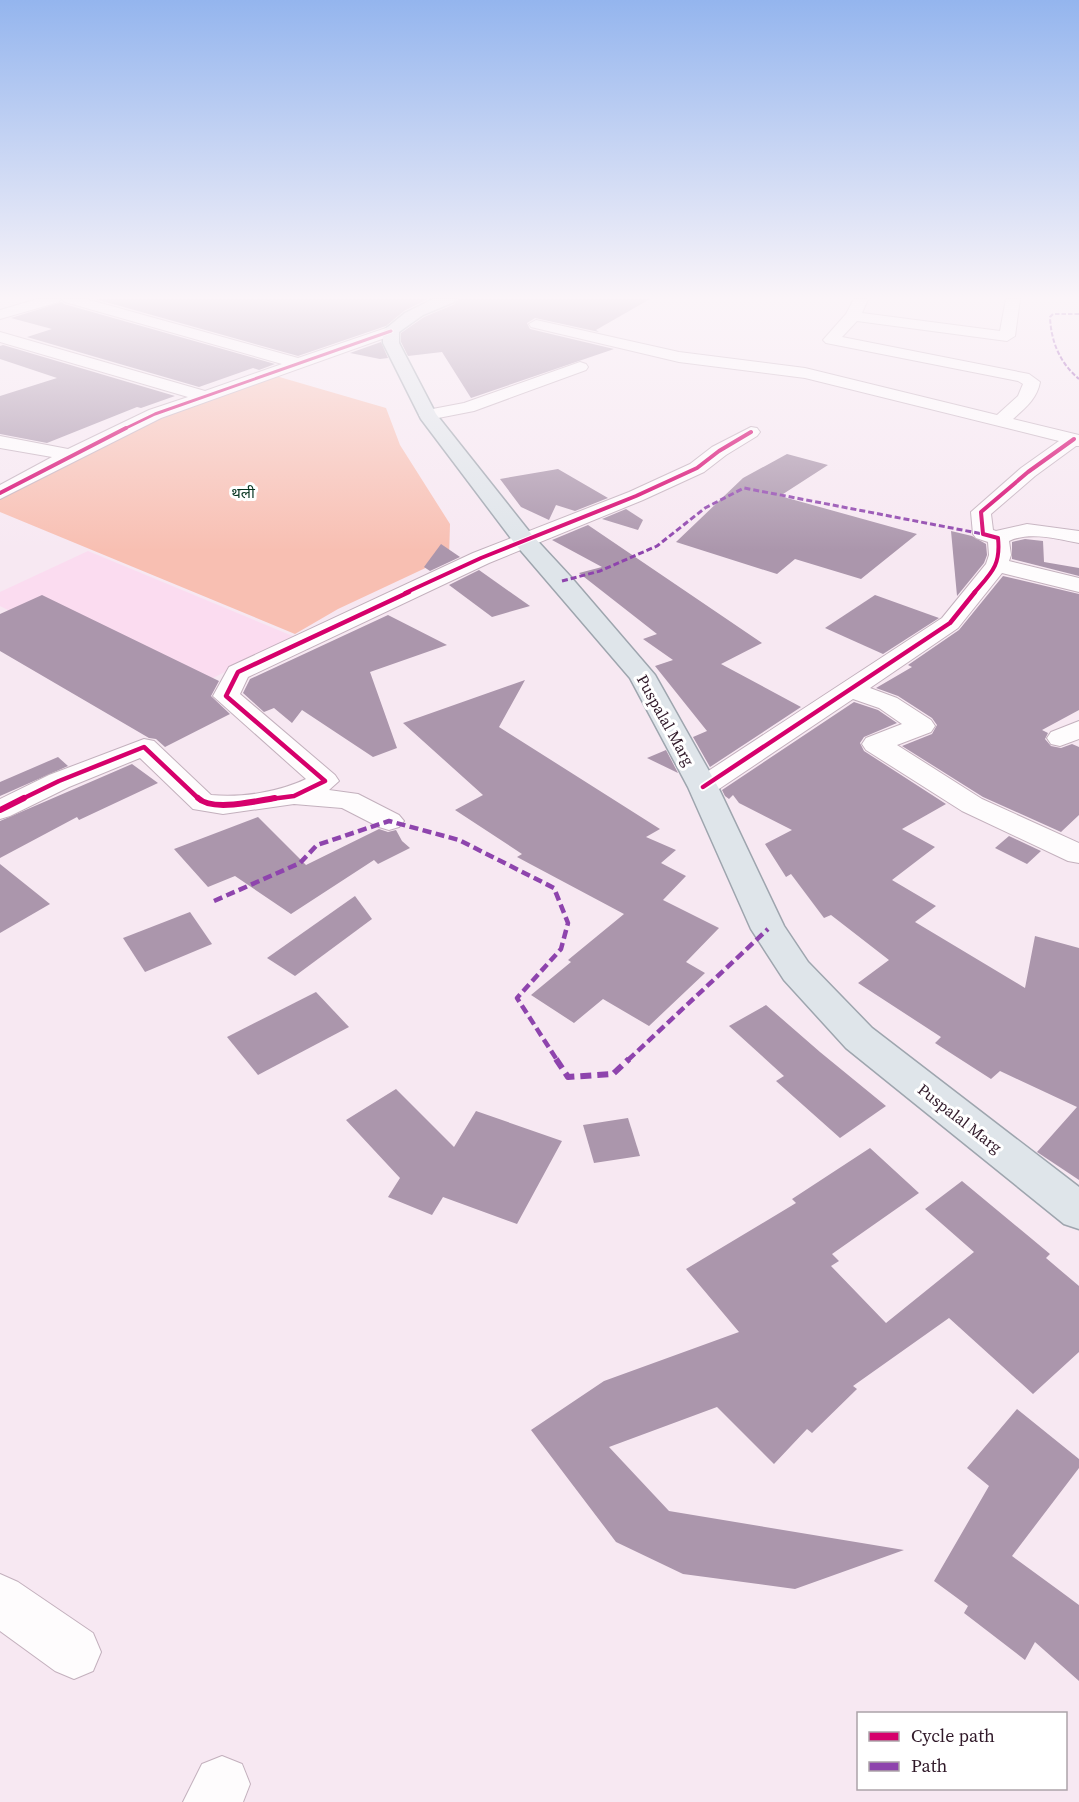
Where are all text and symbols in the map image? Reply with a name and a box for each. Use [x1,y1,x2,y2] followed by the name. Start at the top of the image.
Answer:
[231,482,256,503] district label: थली
[632,670,700,770] street label: Puspalal Marg
[913,1078,1007,1158] street label: Puspalal Marg
[857,1712,1067,1790] legend
[911,1723,995,1748] text: Cycle path
[911,1753,948,1778] text: Path

